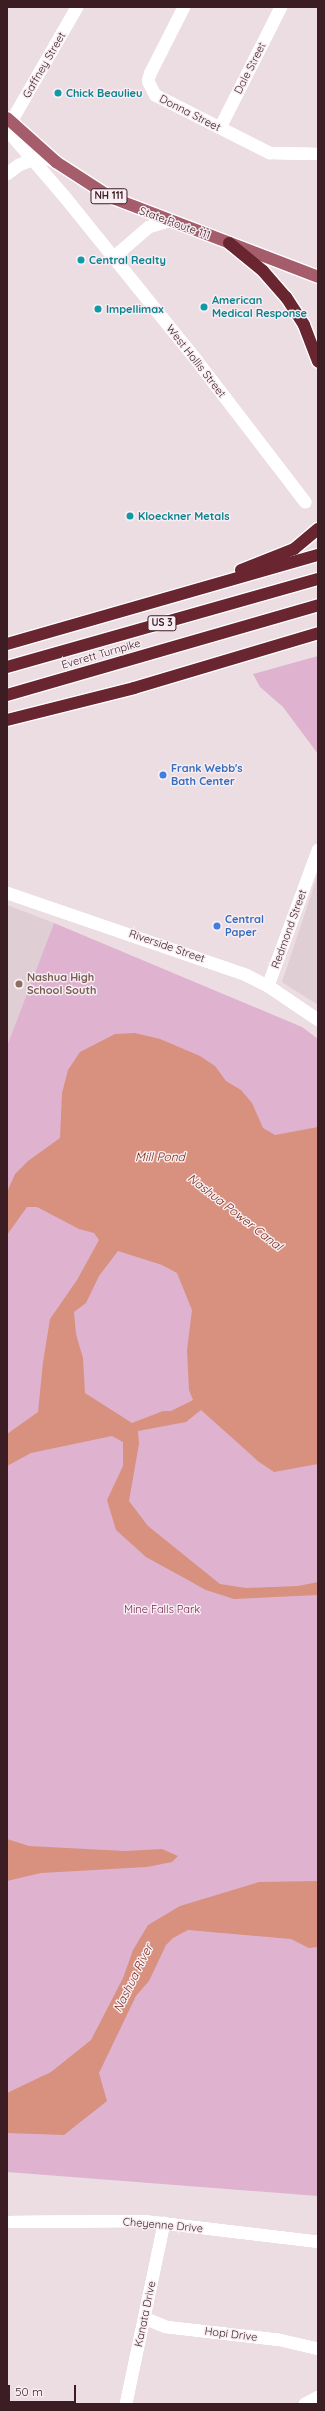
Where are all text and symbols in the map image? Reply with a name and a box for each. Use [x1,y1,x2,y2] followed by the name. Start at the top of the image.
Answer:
[20,30,68,100] street label: Gaffney Street
[231,40,269,96] street label: Dale Street
[66,86,142,100] place label: Chick Beaulieu
[53,88,63,98] marker: Chick Beaulieu
[157,92,223,134] street label: Donna Street
[90,188,128,204] road number: NH 111
[138,204,212,242] street label: State Route 111
[89,253,166,267] place label: Central Realty
[76,255,86,265] marker: Central Realty
[212,294,307,320] place label: American Medical Response
[106,302,164,316] place label: Impellimax
[199,302,209,312] marker: American Medical Response
[93,304,103,314] marker: Impellimax
[163,322,229,400] street label: West Hollis Street
[138,509,229,523] place label: Kloeckner Metals
[125,511,135,521] marker: Kloeckner Metals
[147,615,177,631] road number: US 3
[60,636,142,672] street label: Everett Turnpike
[171,762,243,788] place label: Frank Webb's Bath Center
[158,770,168,780] marker: Frank Webb's Bath Center
[269,888,309,970] street label: Redmond Street
[225,913,264,939] place label: Central Paper
[212,921,222,931] marker: Central Paper
[127,927,207,965] street label: Riverside Street
[27,971,96,997] place label: Nashua High School South
[14,979,24,989] marker: Nashua High School South
[135,1150,185,1164] water label: Mill Pond
[185,1171,285,1253] water label: Nashua Power Canal
[124,1602,200,1616] park label: Mine Falls Park
[110,1942,156,2014] water label: Nashua River
[122,2215,204,2235] street label: Cheyenne Drive
[132,2280,158,2348] street label: Kanata Drive
[204,2324,258,2344] street label: Hopi Drive
[10,2377,78,2403] scale bar
[15,2384,43,2399] text: 50 m

